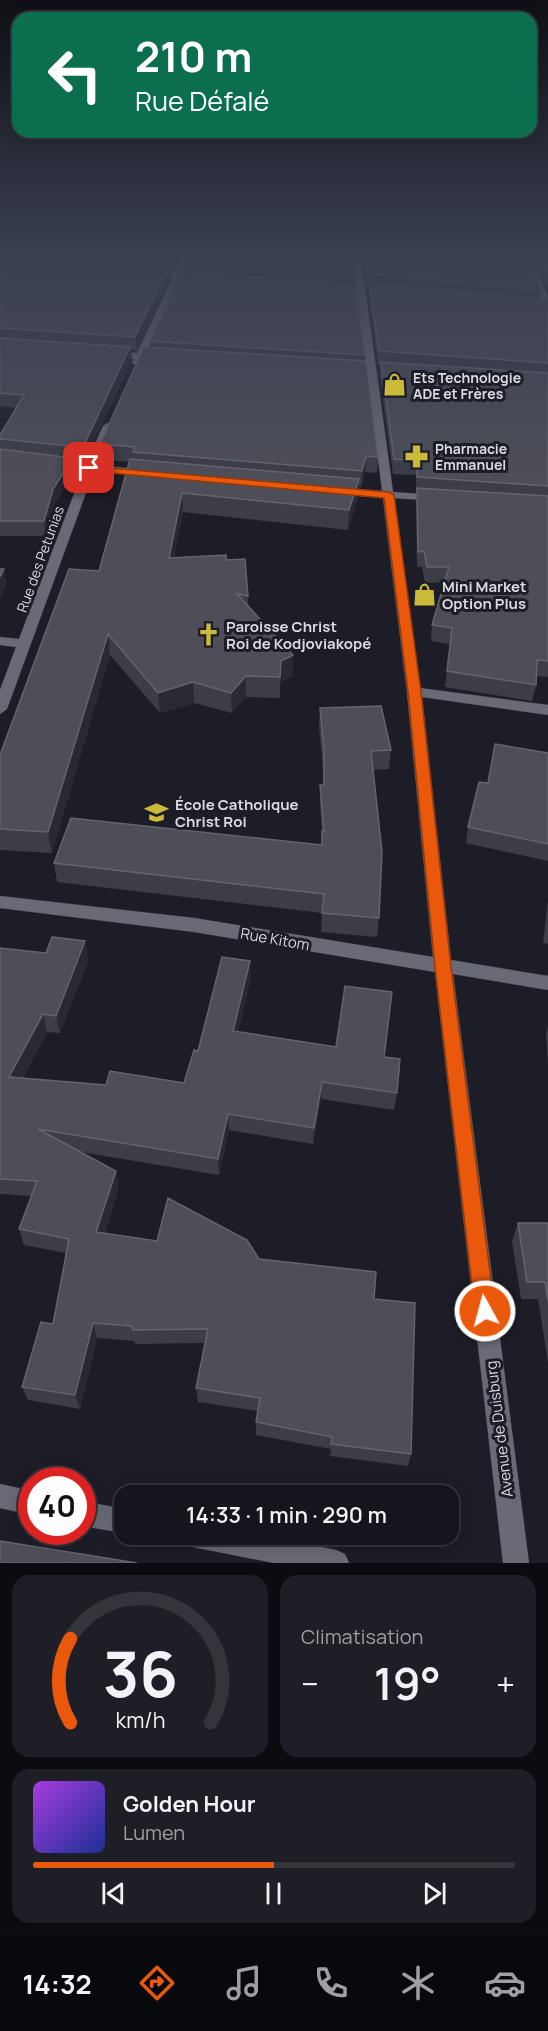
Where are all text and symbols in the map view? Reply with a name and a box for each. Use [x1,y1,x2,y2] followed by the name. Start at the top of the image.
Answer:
[135,27,252,85] text: 210 m
[36,36,114,114] icon: left
[135,82,269,119] text: Rue Défalé
[413,368,521,403] place label: Ets Technologie ADE et Frères
[382,372,408,398] shop icon: Ets Technologie ADE et Frères
[435,439,507,474] place label: Pharmacie Emmanuel
[63,442,114,493] pin
[404,443,430,469] pharmacy icon: Pharmacie Emmanuel
[72,451,105,484] icon: arrive
[12,503,68,615] street label: Rue des Petunias
[442,576,527,614] place label: Mini Market Option Plus
[411,582,437,608] shop icon: Mini Market Option Plus
[226,616,371,654] place label: Paroisse Christ Roi de Kodjoviakopé
[195,622,221,648] church icon: Paroisse Christ Roi de Kodjoviakopé
[175,794,299,832] place label: École Catholique Christ Roi
[144,800,170,826] school or university icon: École Catholique Christ Roi
[239,923,311,955] street label: Rue Kitom
[453,1279,517,1343] position arrow
[480,1360,518,1498] street label: Avenue de Duisburg
[18,1467,96,1545] speed limit sign: 40
[186,1500,387,1530] text: 14:33 · 1 min · 290 m
[301,1623,423,1650] text: Climatisation
[102,1630,178,1716] text: 36
[374,1652,441,1714] text: 19°
[301,1661,319,1706] text: −
[496,1661,515,1706] text: +
[115,1705,165,1734] text: km/h
[123,1789,256,1819] text: Golden Hour
[123,1819,185,1846] text: Lumen
[97,1877,130,1910] icon: previous
[257,1877,290,1910] icon: pause
[418,1877,451,1910] icon: next
[136,1962,178,2004] icon: directions
[223,1962,265,2004] icon: music
[310,1962,352,2004] icon: phone
[397,1962,439,2004] icon: climate
[484,1962,526,2004] icon: car
[22,1965,92,2002] text: 14:32

